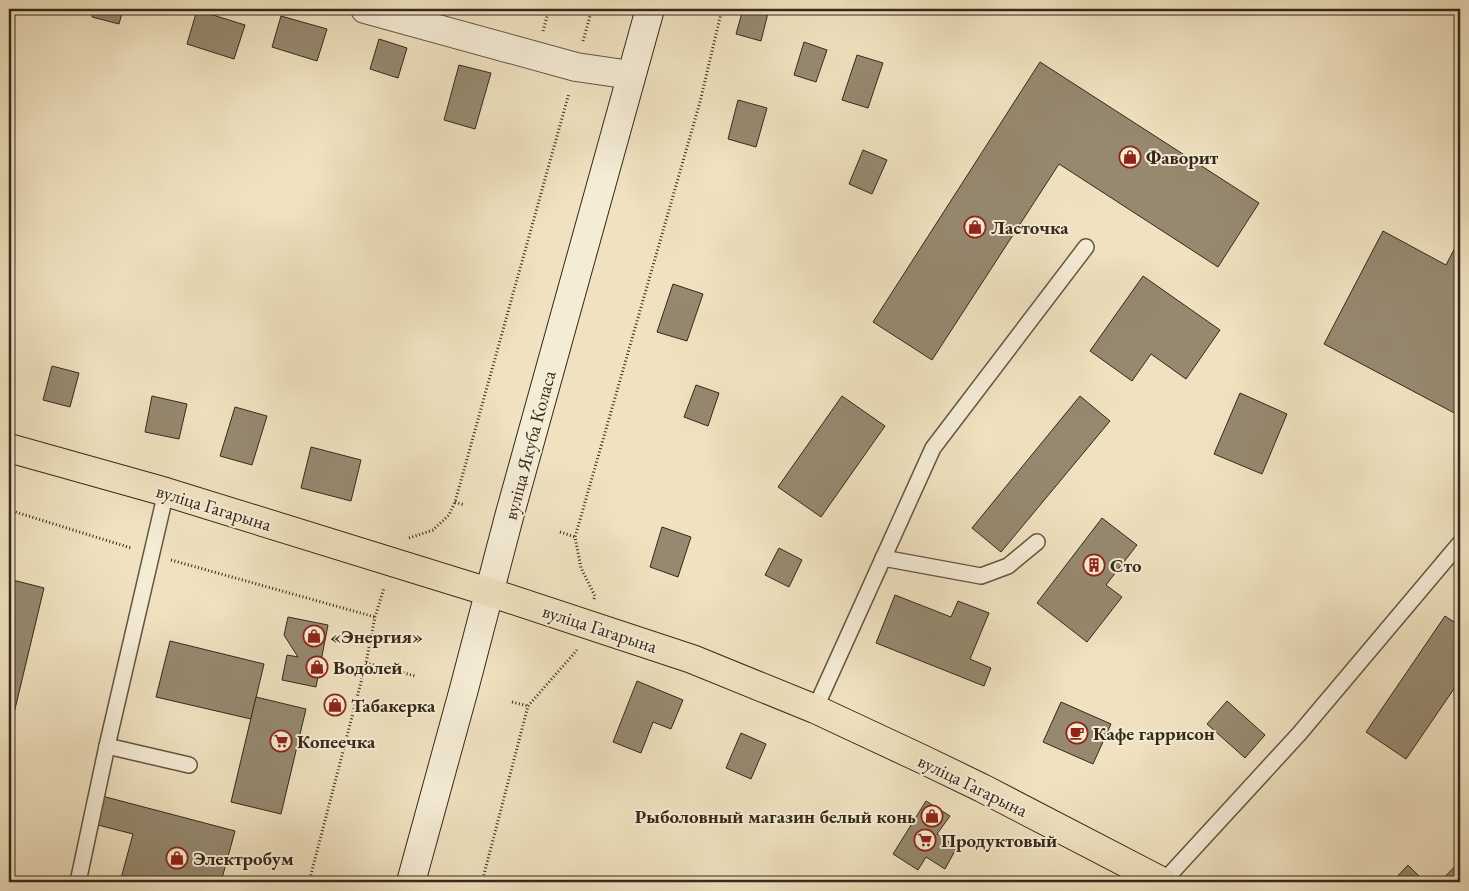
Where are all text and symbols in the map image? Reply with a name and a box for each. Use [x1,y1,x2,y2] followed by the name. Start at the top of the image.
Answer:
[1118,145,1142,169] shop icon: Фаворит
[1146,145,1219,170] place label: Фаворит
[963,215,987,239] shop icon: Ласточка
[991,215,1069,240] place label: Ласточка
[498,367,562,523] street label: вуліца Якуба Коласа
[153,478,275,537] street label: вуліца Гагарына
[1082,553,1106,577] building icon: Сто
[1110,553,1142,578] place label: Сто
[539,598,661,659] street label: вуліца Гагарына
[302,624,326,648] shop icon: «Энергия»
[330,624,423,649] place label: «Энергия»
[305,655,329,679] shop icon: Водолей
[333,655,403,680] place label: Водолей
[323,693,347,717] shop icon: Табакерка
[351,693,436,718] place label: Табакерка
[1065,721,1089,745] cafe icon: Кафе гаррисон
[1093,721,1215,746] place label: Кафе гаррисон
[269,729,293,753] supermarket icon: Копеечка
[297,729,376,754] place label: Копеечка
[914,748,1032,823] street label: вуліца Гагарына
[635,804,916,829] place label: Рыболовный магазин белый конь
[920,804,944,828] shop icon: Рыболовный магазин белый конь
[913,828,937,852] supermarket icon: Продуктовый
[941,828,1057,853] place label: Продуктовый
[165,846,189,870] shop icon: Электробум
[193,846,294,871] place label: Электробум

